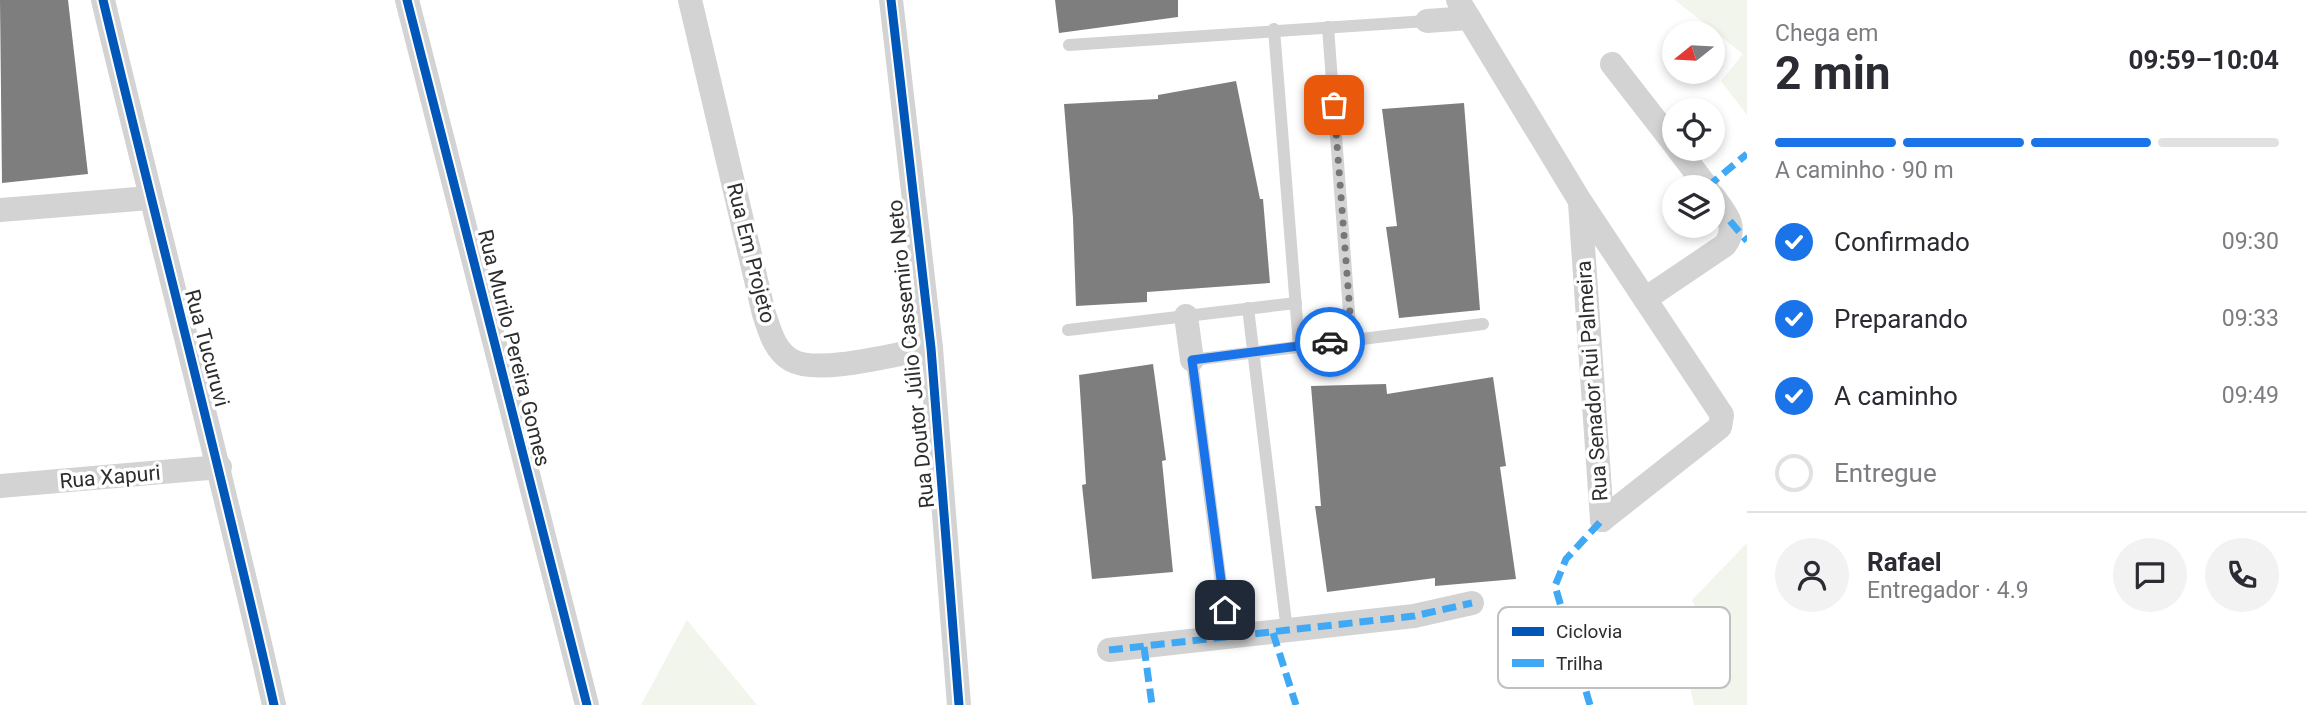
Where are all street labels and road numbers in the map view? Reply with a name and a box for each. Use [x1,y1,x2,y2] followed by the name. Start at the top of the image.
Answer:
[722,180,780,326] street label: Rua Em Projeto
[883,198,939,510] street label: Rua Doutor Júlio Cassemiro Neto
[473,227,555,469] street label: Rua Murilo Pereira Gomes
[1572,260,1612,502] street label: Rua Senador Rui Palmeira
[180,287,234,409] street label: Rua Tucuruvi
[58,461,162,493] street label: Rua Xapuri

